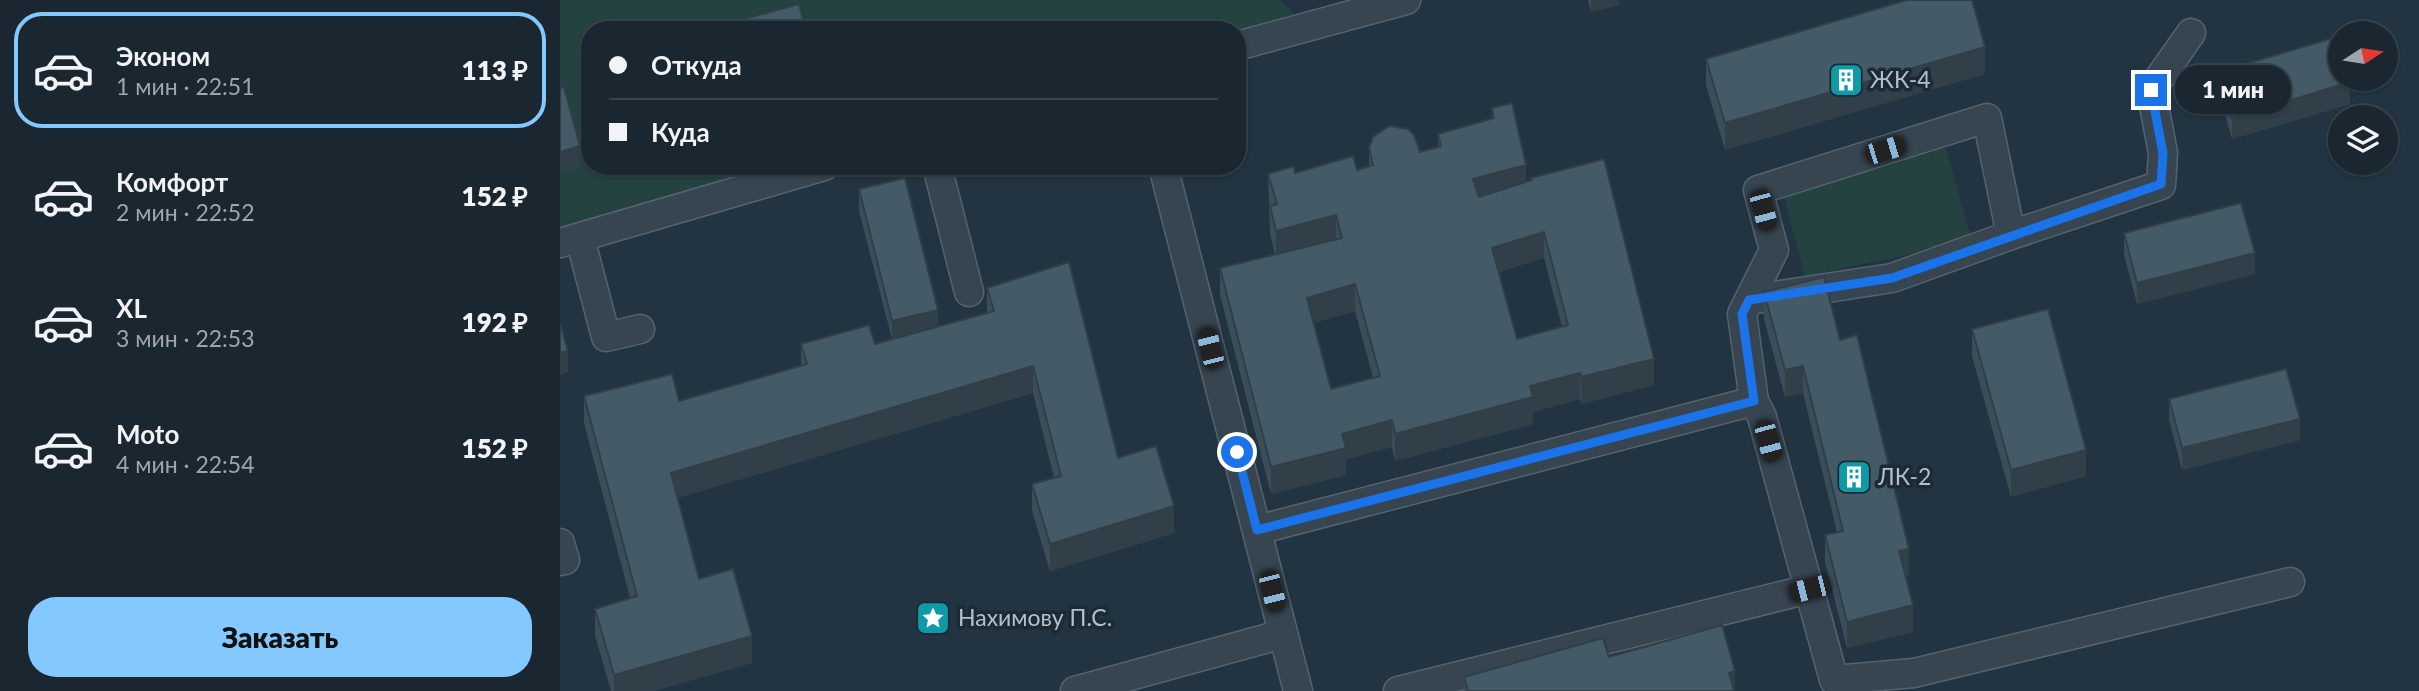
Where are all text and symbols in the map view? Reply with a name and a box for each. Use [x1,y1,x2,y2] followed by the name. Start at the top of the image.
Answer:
[2328,21,2398,91] north arrow
[2328,21,2398,175] map controls
[32,39,95,102] icon: car
[116,40,210,72] text: Эконом
[651,49,742,81] text: Откуда
[462,54,528,86] text: 113 ₽
[1827,61,1865,99] building icon: ЖК-4
[1870,65,1931,93] place label: ЖК-4
[2176,66,2291,114] callout: 1 мин
[116,72,255,100] text: 1 мин · 22:51
[2135,74,2167,106] route end
[2202,75,2264,103] text: 1 мин
[2328,105,2398,175] button: layers
[651,116,710,148] text: Куда
[1862,134,1909,166] car
[32,165,95,228] icon: car
[116,166,228,198] text: Комфорт
[462,180,528,212] text: 152 ₽
[1748,187,1779,233] car
[116,198,255,226] text: 2 мин · 22:52
[32,291,95,354] icon: car
[116,292,147,324] text: XL
[462,306,528,338] text: 192 ₽
[116,324,255,352] text: 3 мин · 22:53
[1195,325,1226,371] car
[32,417,95,480] icon: car
[116,418,179,450] text: Moto
[1753,418,1784,464] car
[462,432,528,464] text: 152 ₽
[1221,436,1253,468] route start
[116,450,255,478] text: 4 мин · 22:54
[1835,458,1873,496] building icon: ЛК-2
[1877,462,1931,490] place label: ЛК-2
[1257,568,1288,614] car
[1787,574,1832,604] car
[28,597,532,677] button: Заказать
[914,599,952,637] place icon: Нахимову П.С.
[958,603,1112,631] place label: Нахимову П.С.

